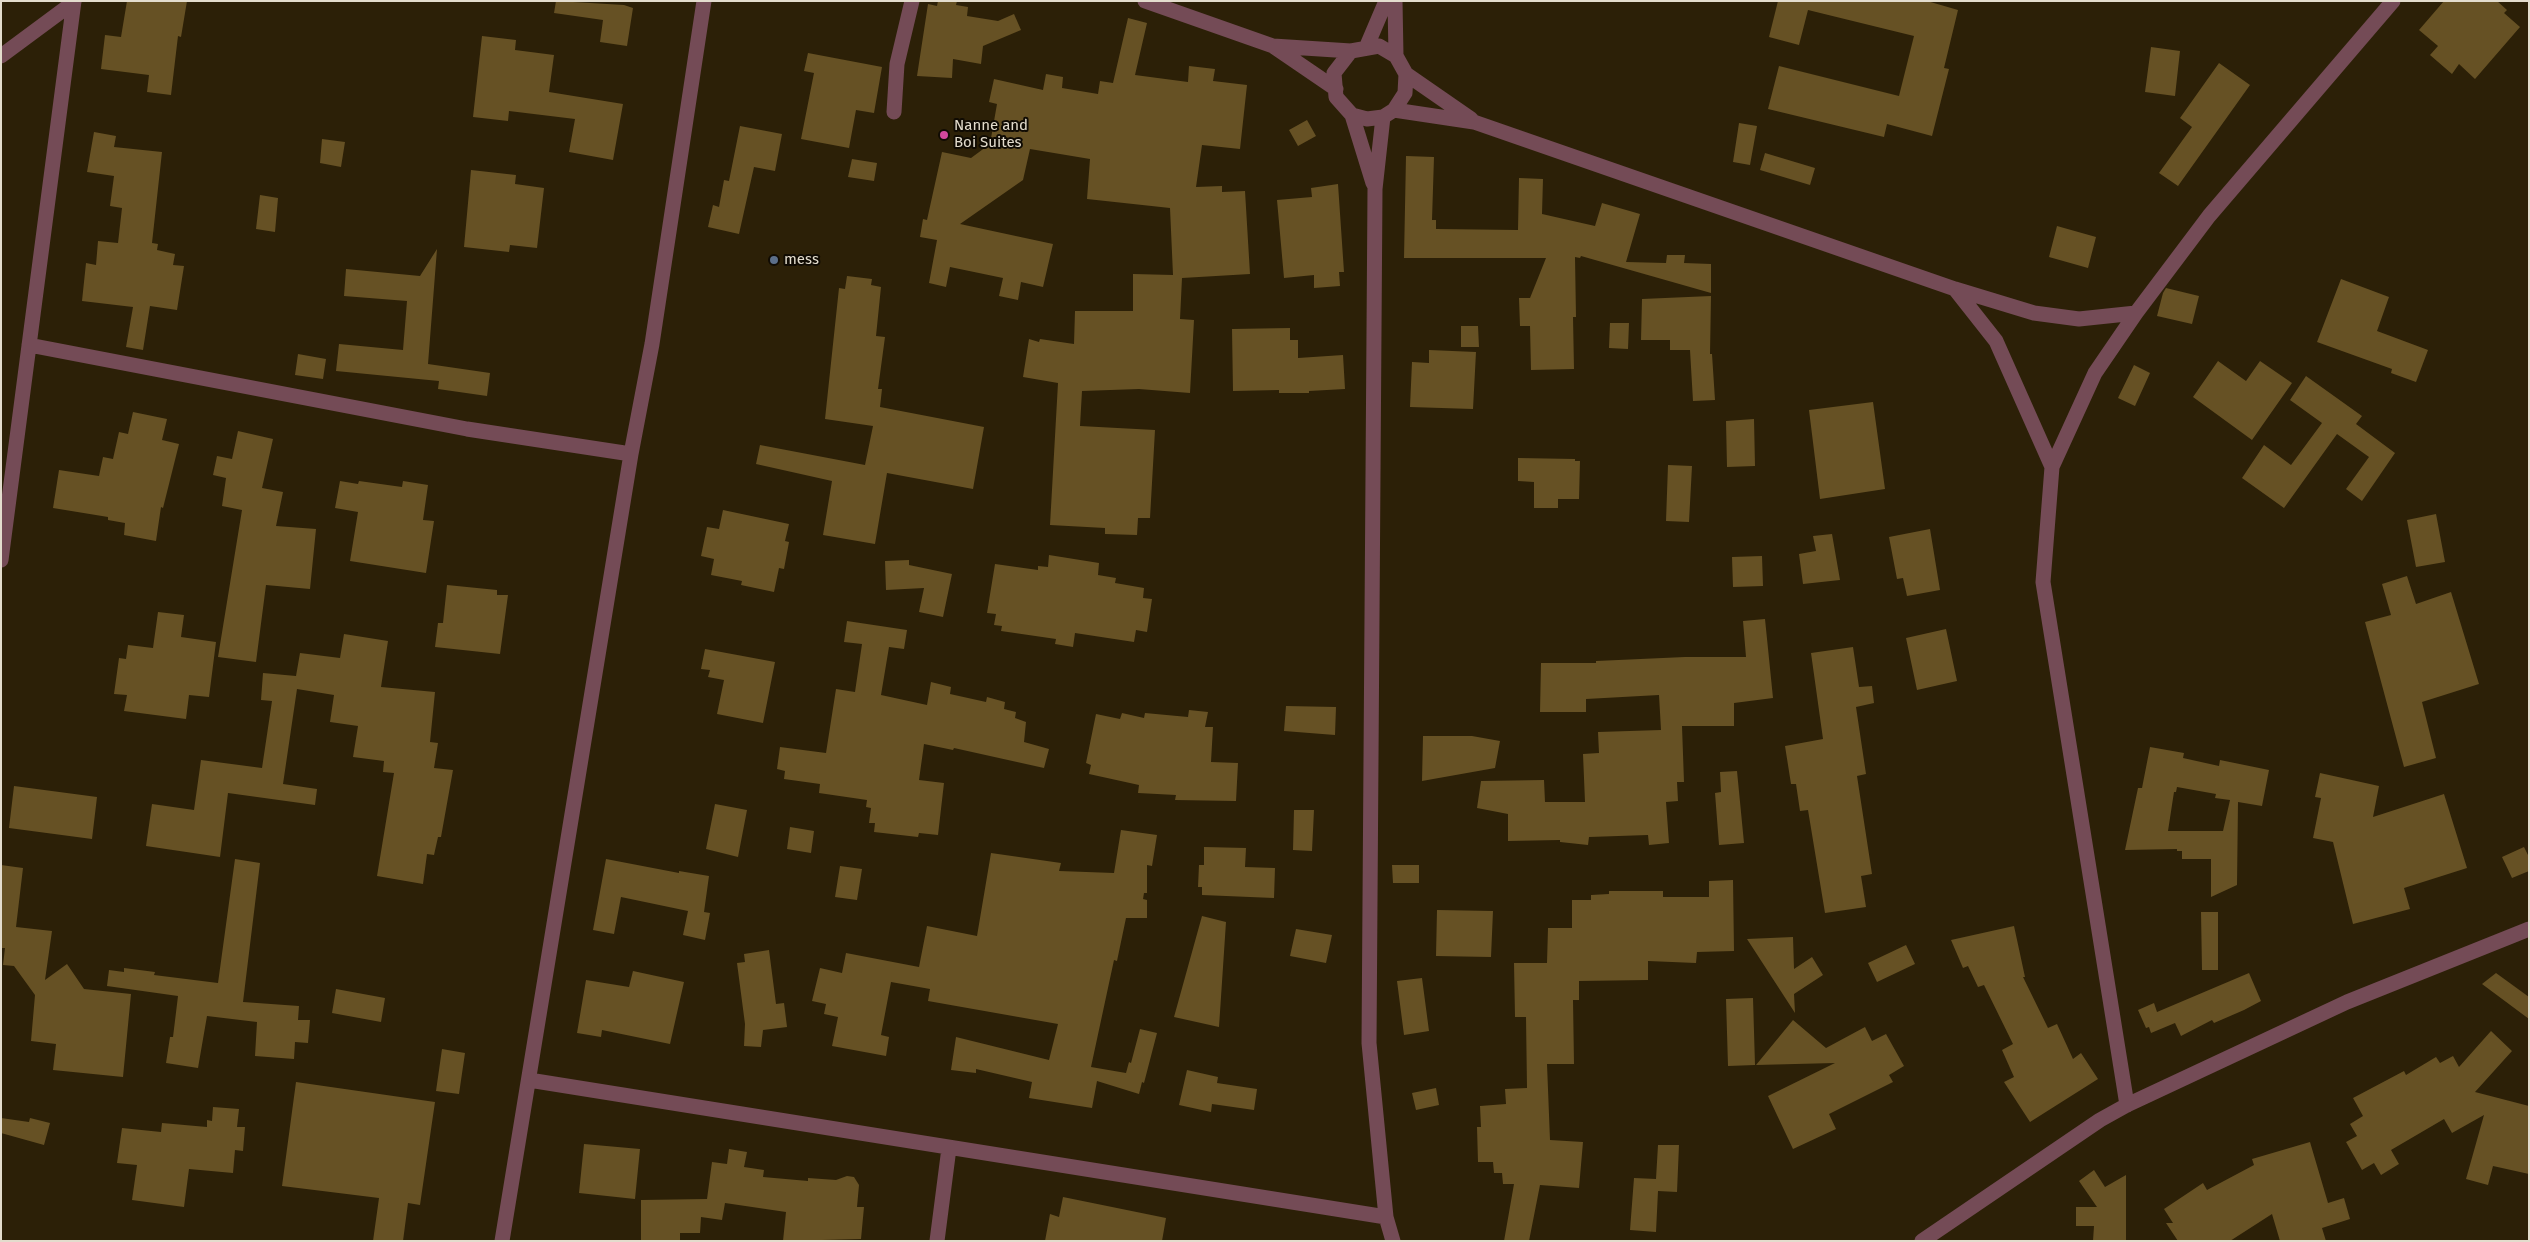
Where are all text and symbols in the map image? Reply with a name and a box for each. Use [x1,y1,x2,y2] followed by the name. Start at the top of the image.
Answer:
[954,117,1028,152] place label: Nanne and Boi Suites
[938,129,950,141] marker: Nanne and Boi Suites
[784,251,819,269] place label: mess
[768,254,780,266] marker: mess

